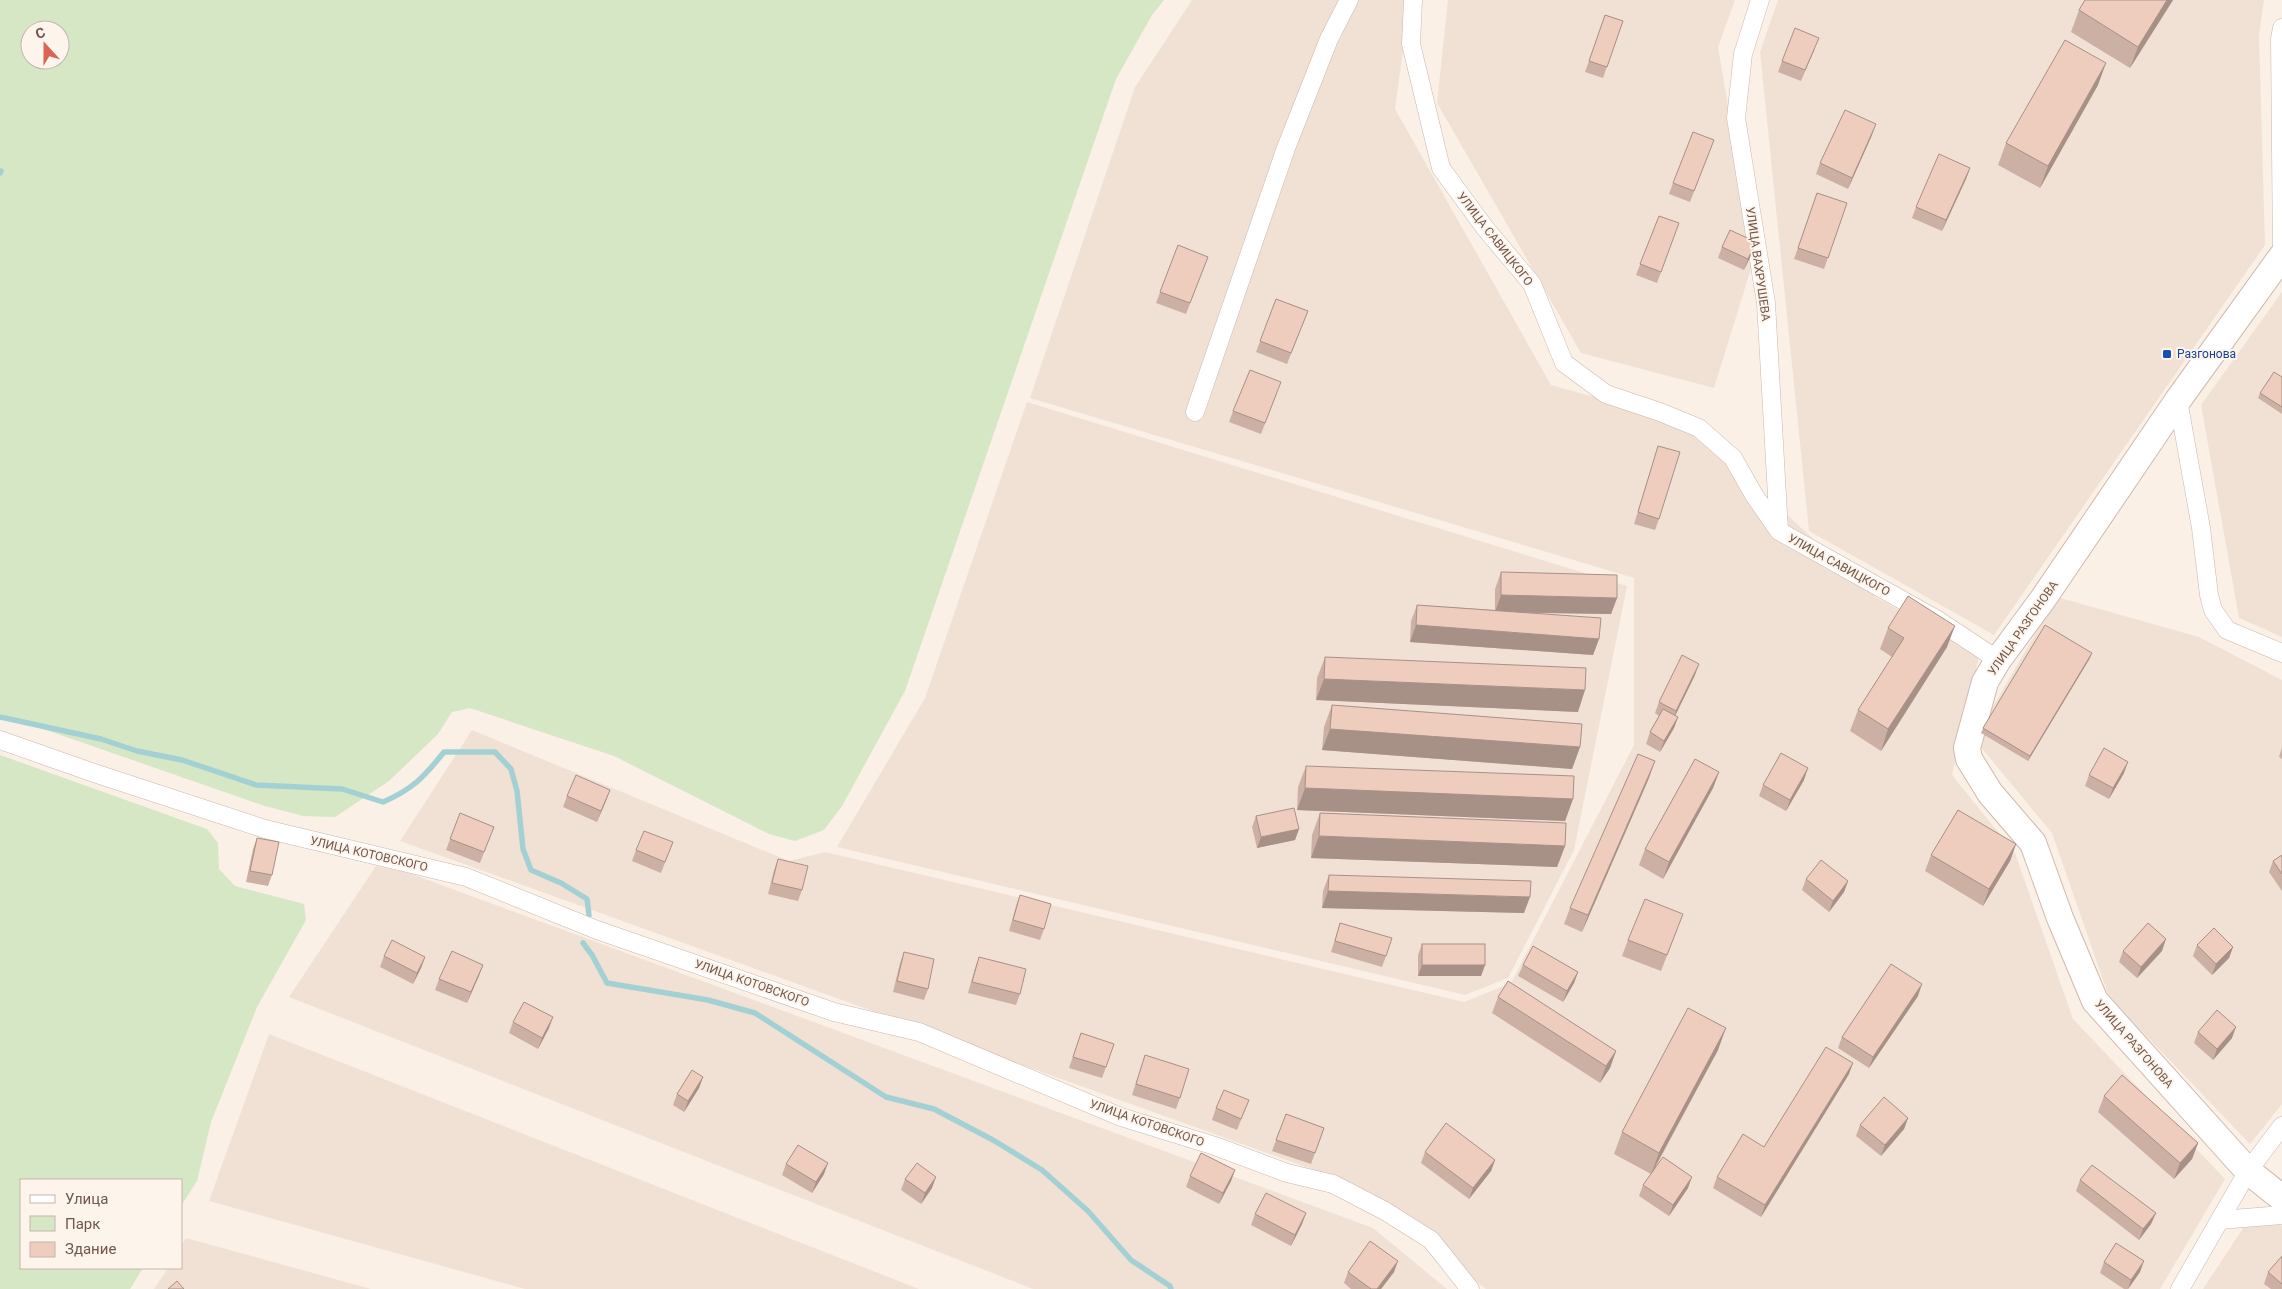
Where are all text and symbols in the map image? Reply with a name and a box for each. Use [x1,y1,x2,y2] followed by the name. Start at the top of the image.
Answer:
[20,20,70,70] north arrow
[33,24,47,42] text: С
[1454,189,1536,289] street label: УЛИЦА САВИЦКОГО
[1743,206,1773,322] street label: УЛИЦА ВАХРУШЕВА
[2177,347,2236,361] place label: Разгонова
[2161,348,2173,360] marker: Разгонова
[1785,531,1893,599] street label: УЛИЦА САВИЦКОГО
[1985,578,2061,678] street label: УЛИЦА РАЗГОНОВА
[309,834,429,874] street label: УЛИЦА КОТОВСКОГО
[693,957,811,1009] street label: УЛИЦА КОТОВСКОГО
[2092,997,2176,1091] street label: УЛИЦА РАЗГОНОВА
[1088,1097,1206,1149] street label: УЛИЦА КОТОВСКОГО
[20,1179,182,1269] legend
[65,1190,108,1208] text: Улица
[65,1215,100,1233] text: Парк
[65,1240,116,1258] text: Здание

